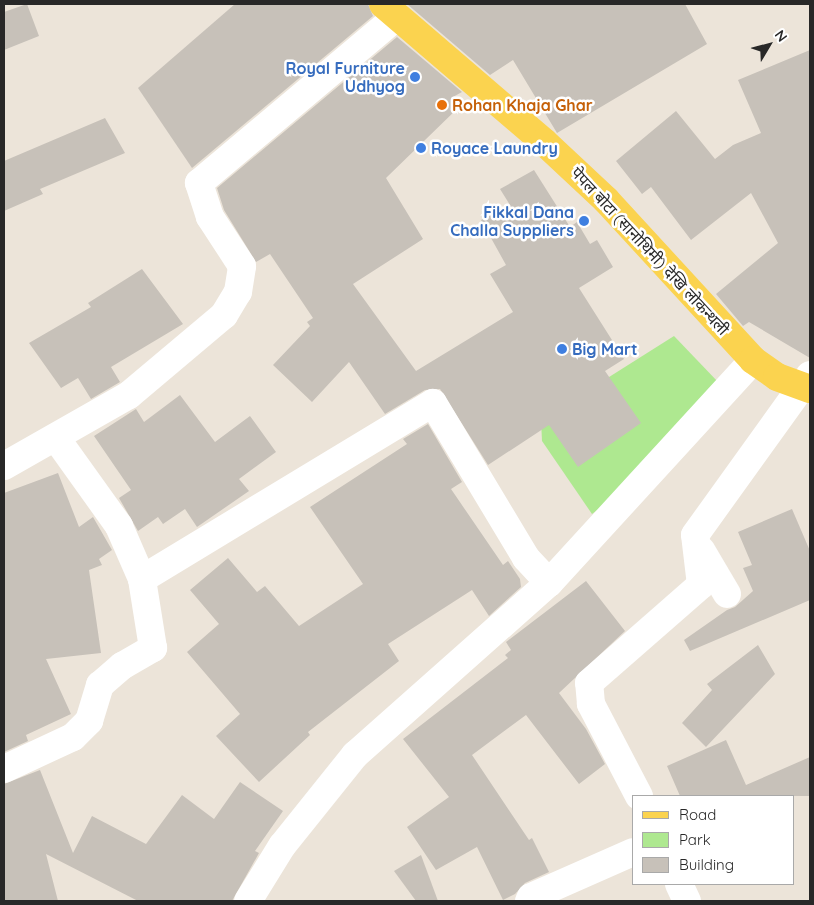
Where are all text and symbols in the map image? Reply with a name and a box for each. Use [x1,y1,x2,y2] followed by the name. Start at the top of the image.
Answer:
[744,20,794,70] north arrow
[771,26,791,45] text: N
[285,58,405,96] place label: Royal Furniture Udhyog
[409,71,421,83] marker: Royal Furniture Udhyog
[452,95,593,115] place label: Rohan Khaja Ghar
[436,99,448,111] marker: Rohan Khaja Ghar
[431,138,558,158] place label: Royace Laundry
[415,142,427,154] marker: Royace Laundry
[567,163,733,339] street label: पेपल बोटा (सानोथिमी) देखि लोकन्थली
[450,202,574,240] place label: Fikkal Dana Challa Suppliers
[578,215,590,227] marker: Fikkal Dana Challa Suppliers
[572,339,638,359] place label: Big Mart
[556,343,568,355] marker: Big Mart
[632,795,794,885] legend
[679,805,716,824] text: Road
[679,830,711,849] text: Park
[679,855,734,874] text: Building

